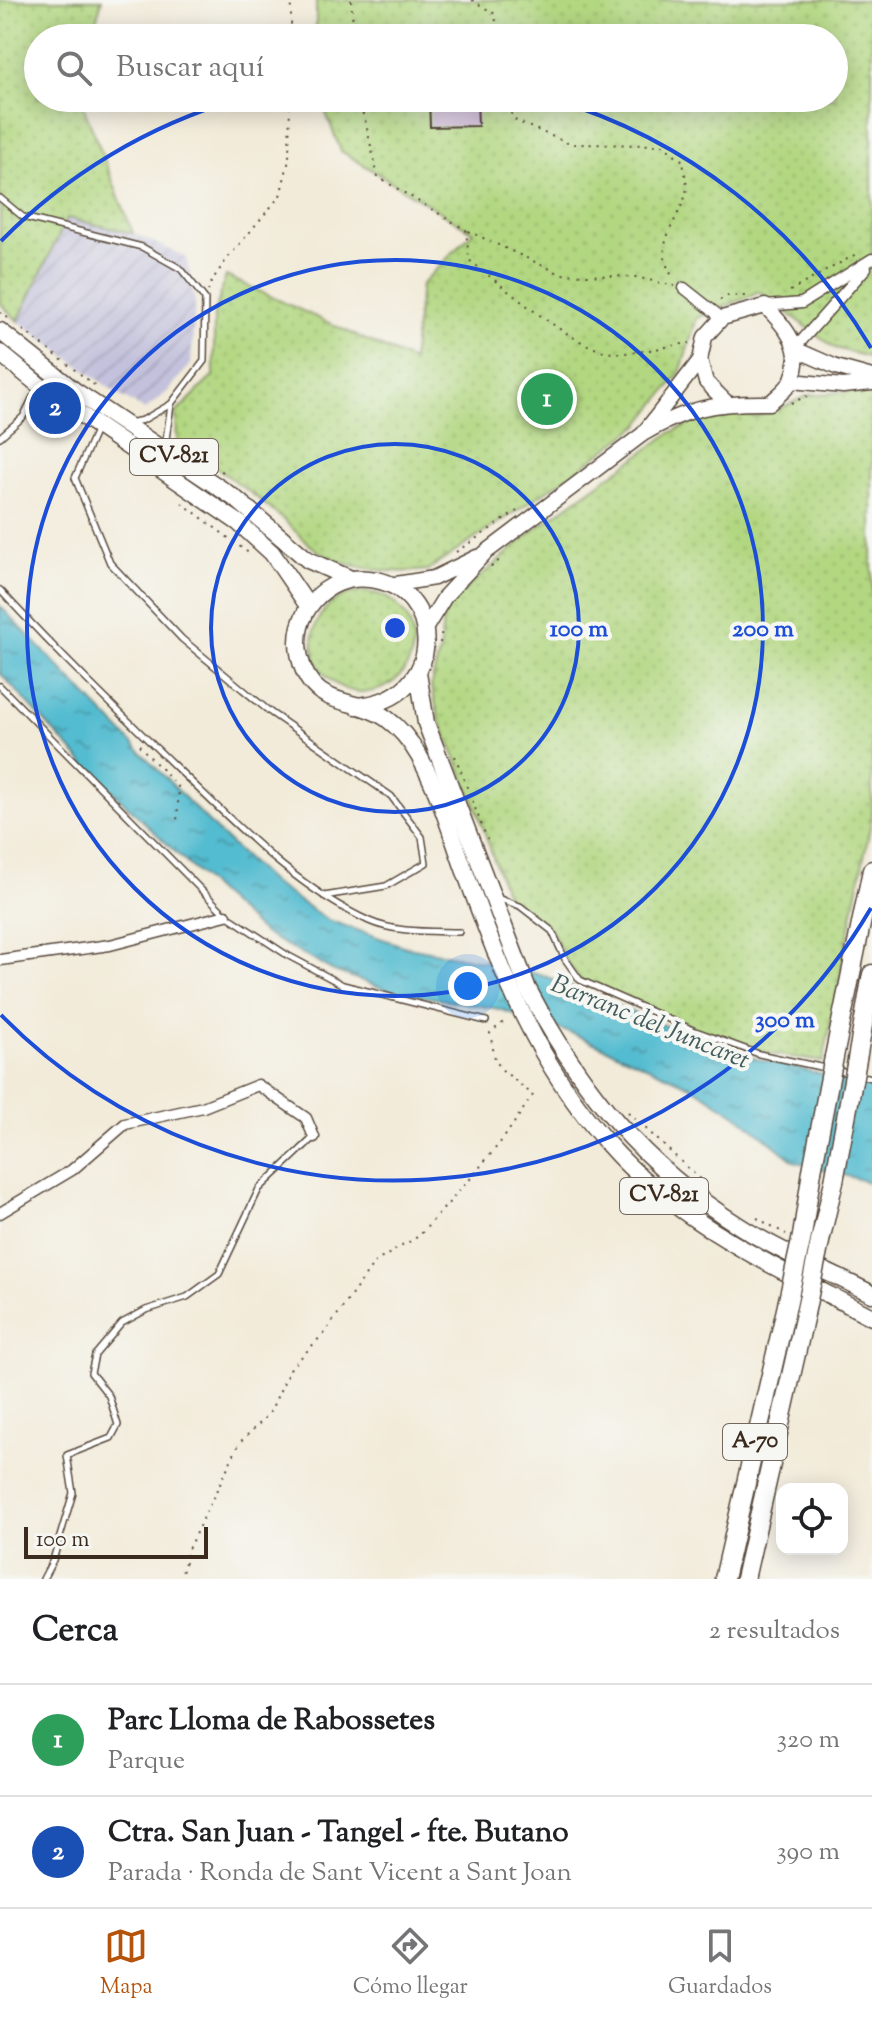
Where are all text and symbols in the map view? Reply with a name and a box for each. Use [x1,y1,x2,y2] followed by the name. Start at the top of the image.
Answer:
[24,24,848,112] search box
[52,46,96,90] icon: search
[116,47,264,90] text: Buscar aquí
[521,369,573,429] pin: 1
[29,378,81,438] pin: 2
[130,439,218,475] road number: CV-821
[550,613,608,647] text: 100 m
[732,613,794,647] text: 200 m
[381,614,409,642] centre of rings
[448,966,488,1006] your location
[545,966,755,1080] water label: Barranc del Juncaret
[755,1004,815,1038] text: 300 m
[620,1178,708,1214] road number: CV-821
[723,1424,787,1460] road number: A-70
[776,1483,848,1555] map controls
[776,1483,848,1555] button: locate
[24,1523,208,1559] scale bar
[36,1525,89,1557] text: 100 m
[32,1607,118,1656] text: Cerca
[709,1613,840,1650] text: 2 resultados
[108,1700,435,1743] text: Parc Lloma de Rabossetes
[54,1722,62,1759] text: 1
[777,1722,840,1759] text: 320 m
[108,1743,185,1780] text: Parque
[108,1812,569,1855] text: Ctra. San Juan - Tangel - fte. Butano
[52,1834,64,1871] text: 2
[776,1834,840,1871] text: 390 m
[108,1855,572,1892] text: Parada · Ronda de Sant Vicent a Sant Joan
[100,1924,153,2004] tab: Mapa
[353,1924,468,2004] tab: Cómo llegar
[668,1924,772,2004] tab: Guardados

